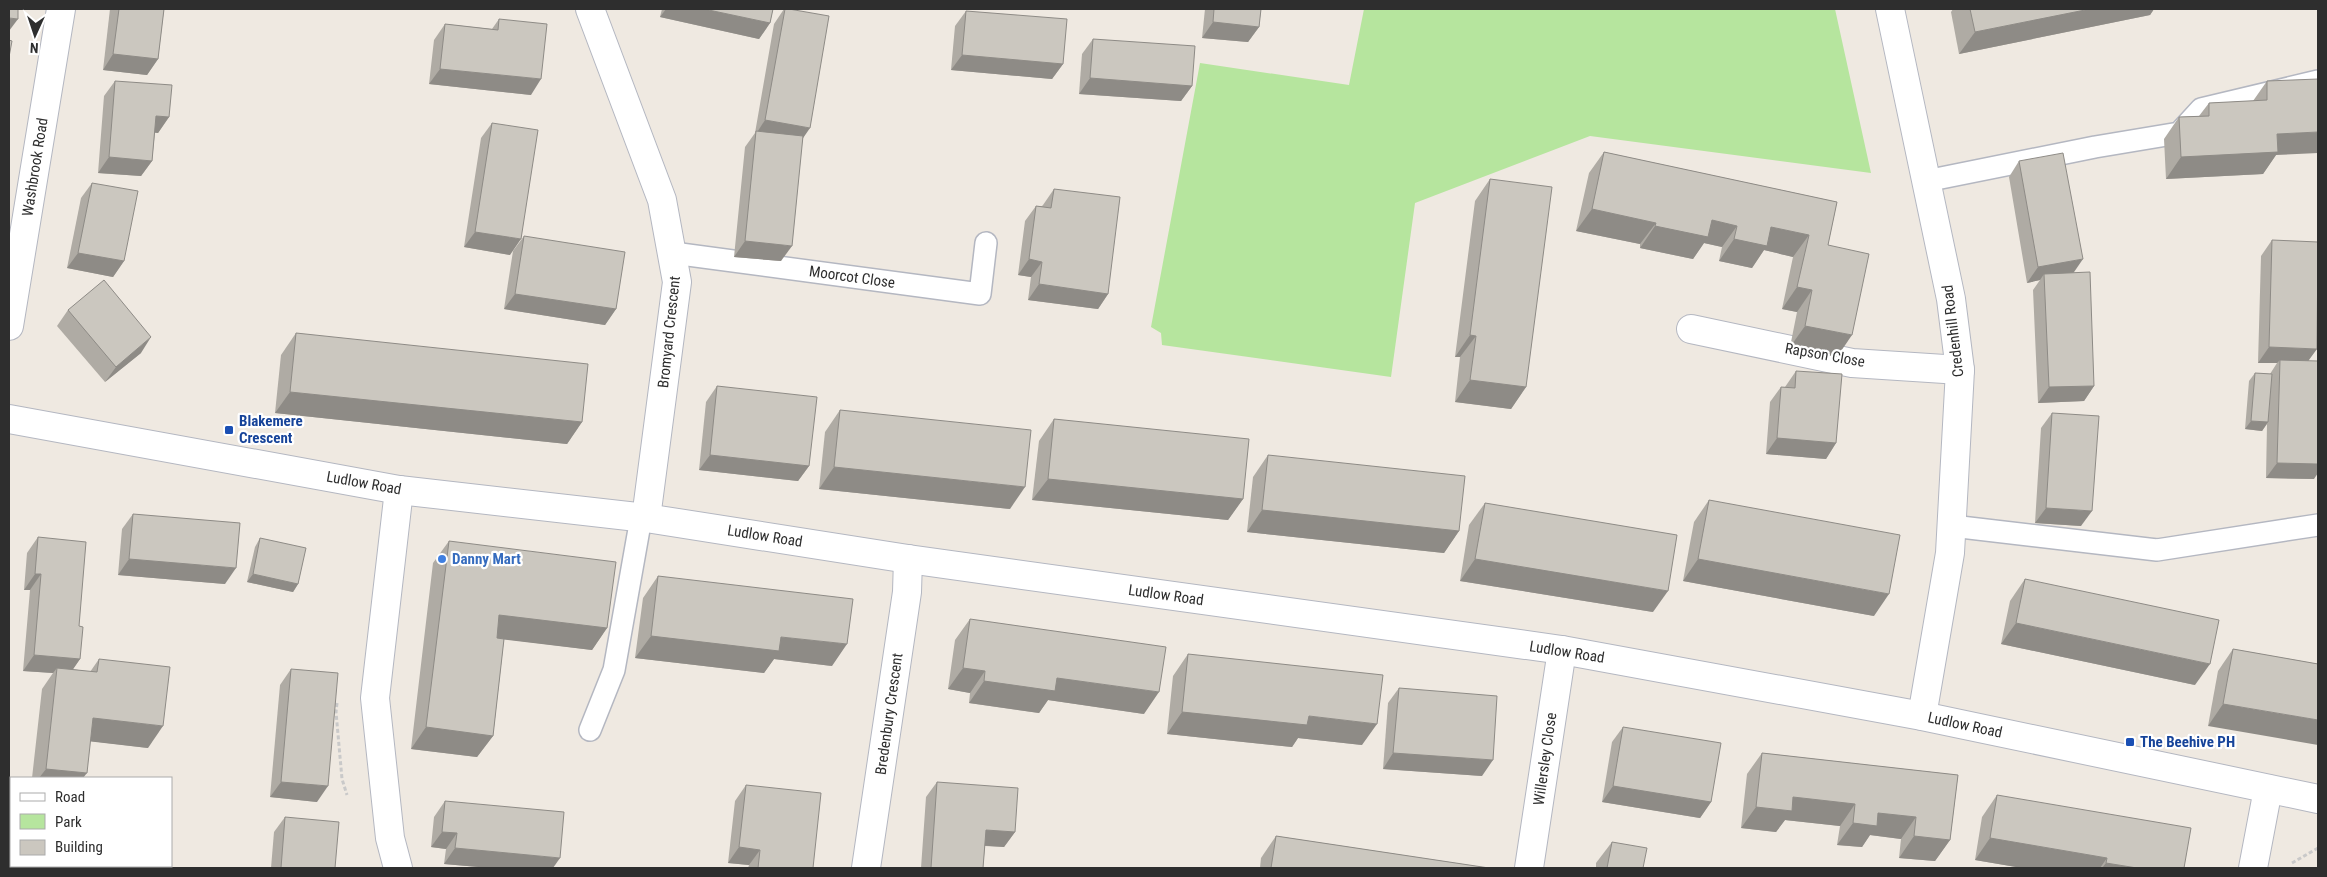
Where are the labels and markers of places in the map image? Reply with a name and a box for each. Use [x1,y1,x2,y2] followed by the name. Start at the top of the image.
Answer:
[239,412,303,447] place label: Blakemere Crescent
[223,424,235,436] marker: Blakemere Crescent
[452,550,521,568] place label: Danny Mart
[436,553,448,565] marker: Danny Mart
[2140,733,2235,751] place label: The Beehive PH
[2124,736,2136,748] marker: The Beehive PH

